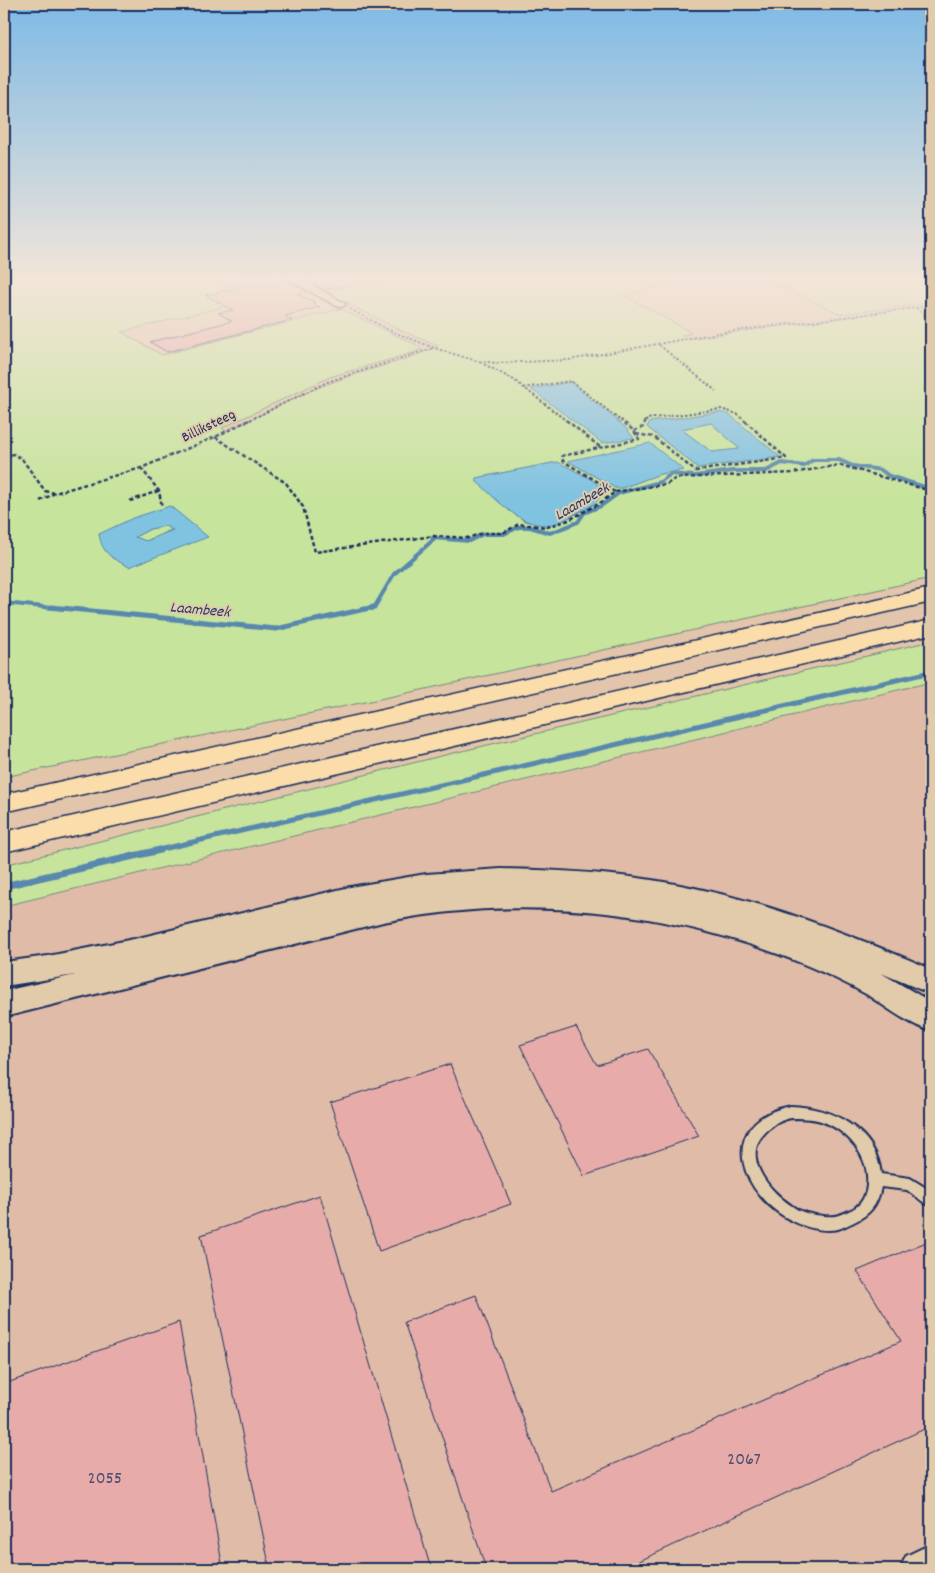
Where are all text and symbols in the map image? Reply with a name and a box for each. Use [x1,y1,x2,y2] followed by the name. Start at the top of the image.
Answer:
[178,404,240,449] street label: Billiksteeg
[550,476,615,527] water label: Laambeek
[169,596,232,625] water label: Laambeek
[727,1448,761,1473] house number: 2067
[88,1467,122,1492] house number: 2055

